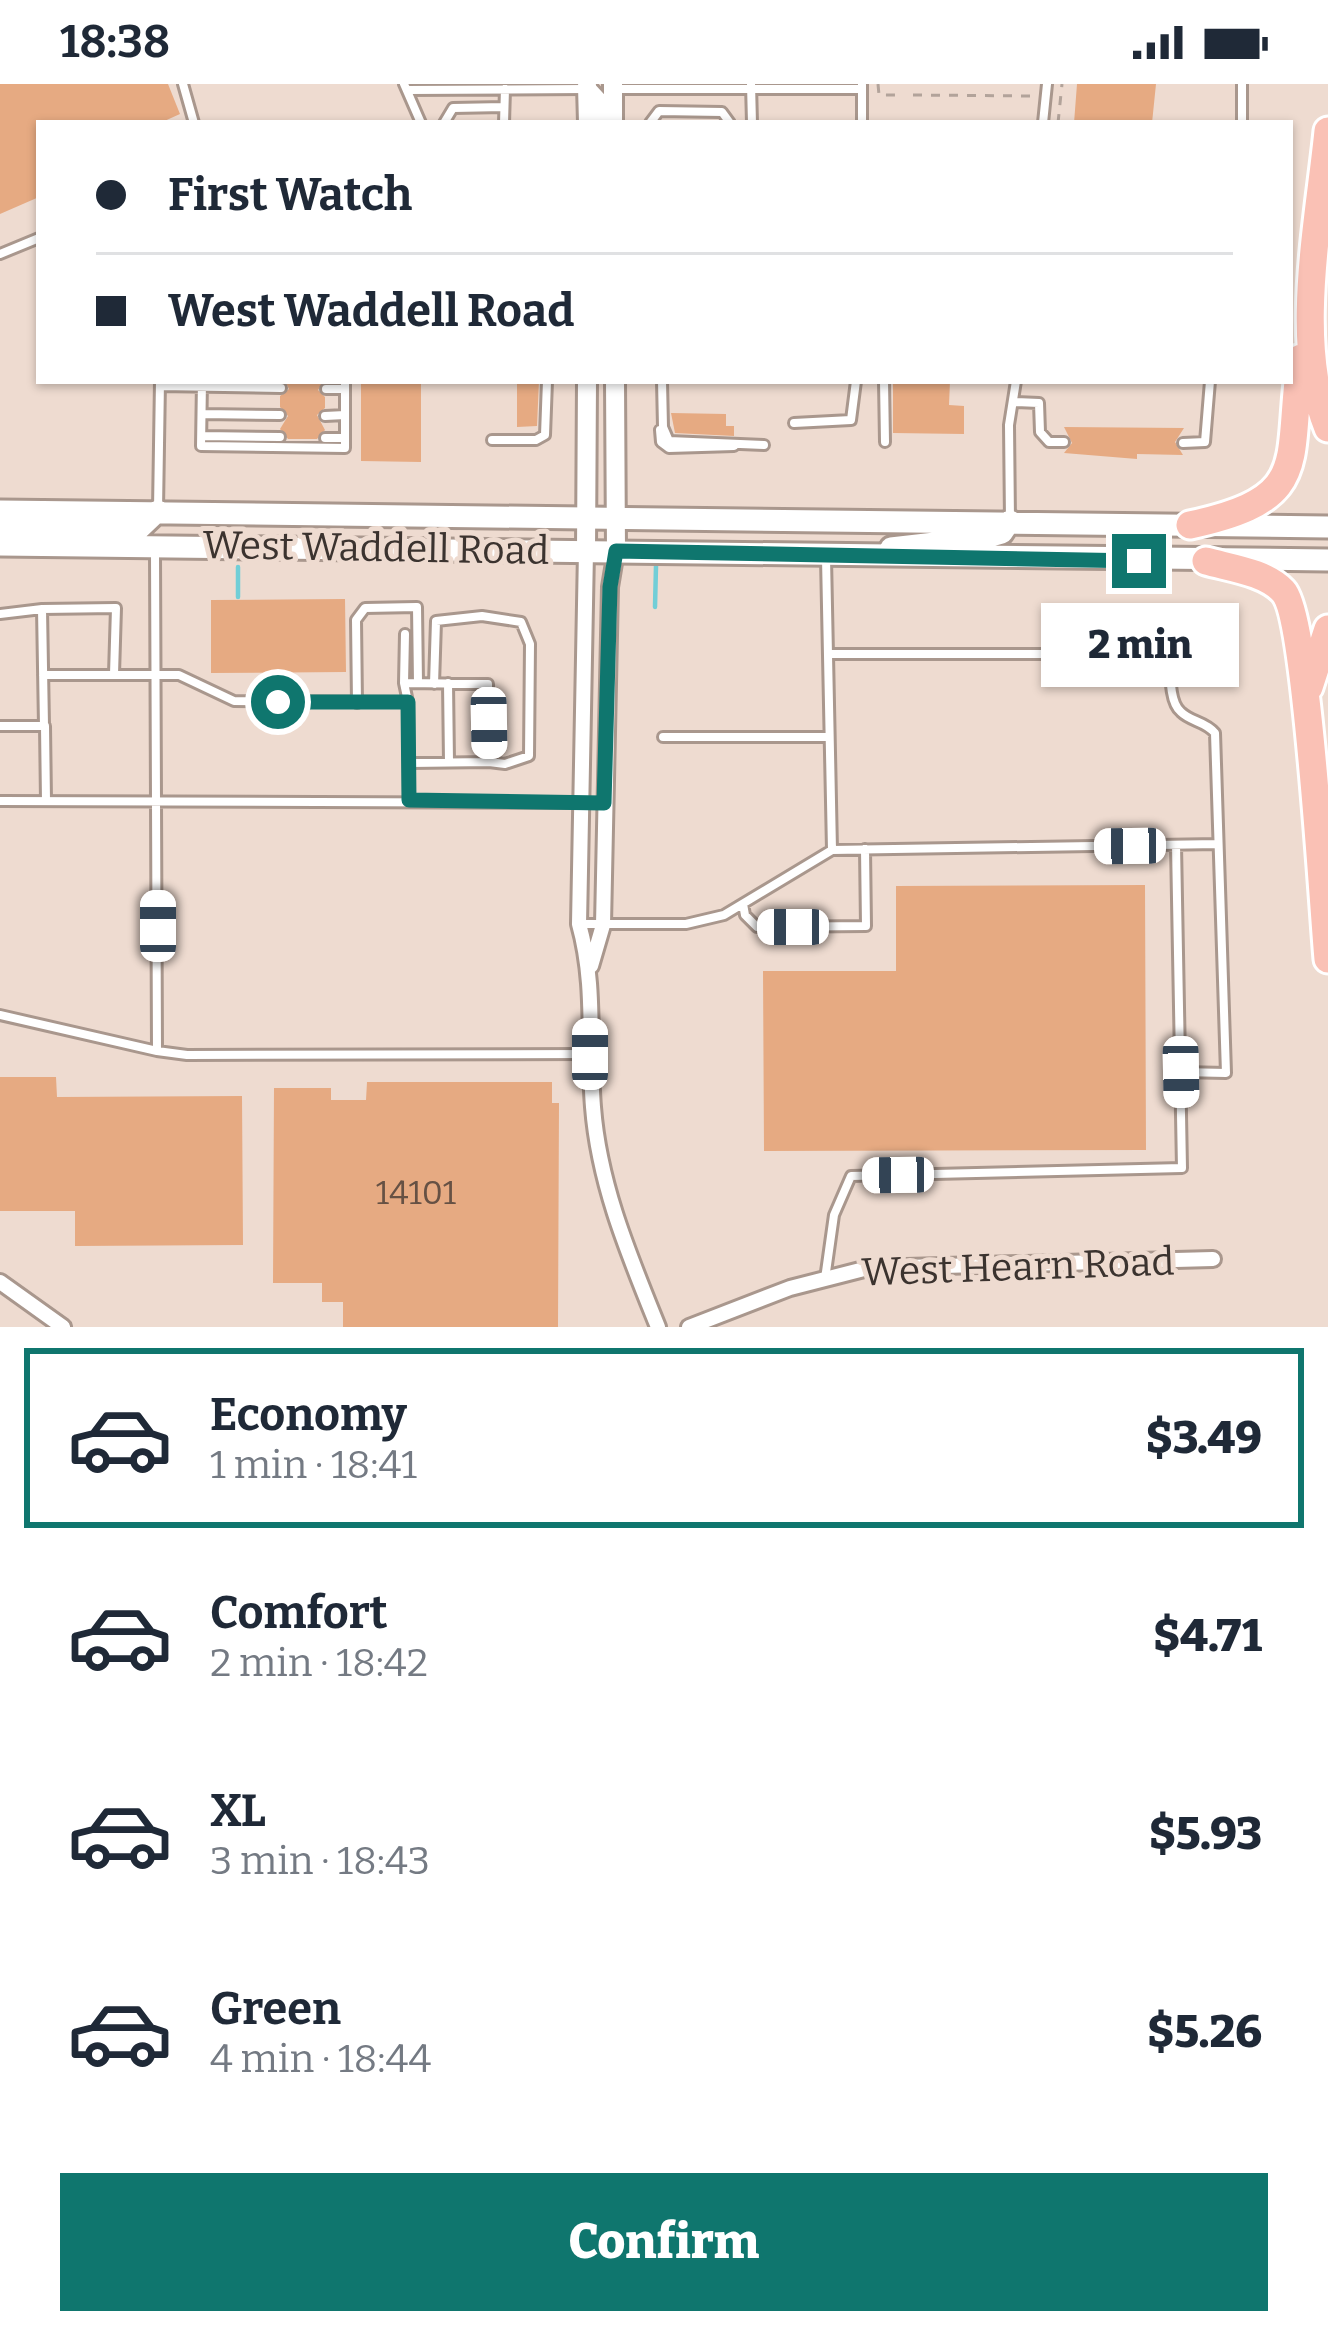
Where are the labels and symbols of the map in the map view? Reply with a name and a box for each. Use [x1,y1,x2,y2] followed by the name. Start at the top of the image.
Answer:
[202,522,550,574] street label: West Waddell Road
[1112,534,1166,588] route end
[1040,603,1238,687] callout: 2 min
[251,675,305,729] route start
[470,687,508,759] car
[1094,827,1166,865] car
[140,890,176,962] car
[757,909,829,945] car
[572,1018,608,1090] car
[1162,1036,1200,1108] car
[862,1156,934,1194] car
[376,1173,456,1213] house number: 14101
[861,1239,1175,1295] street label: West Hearn Road

